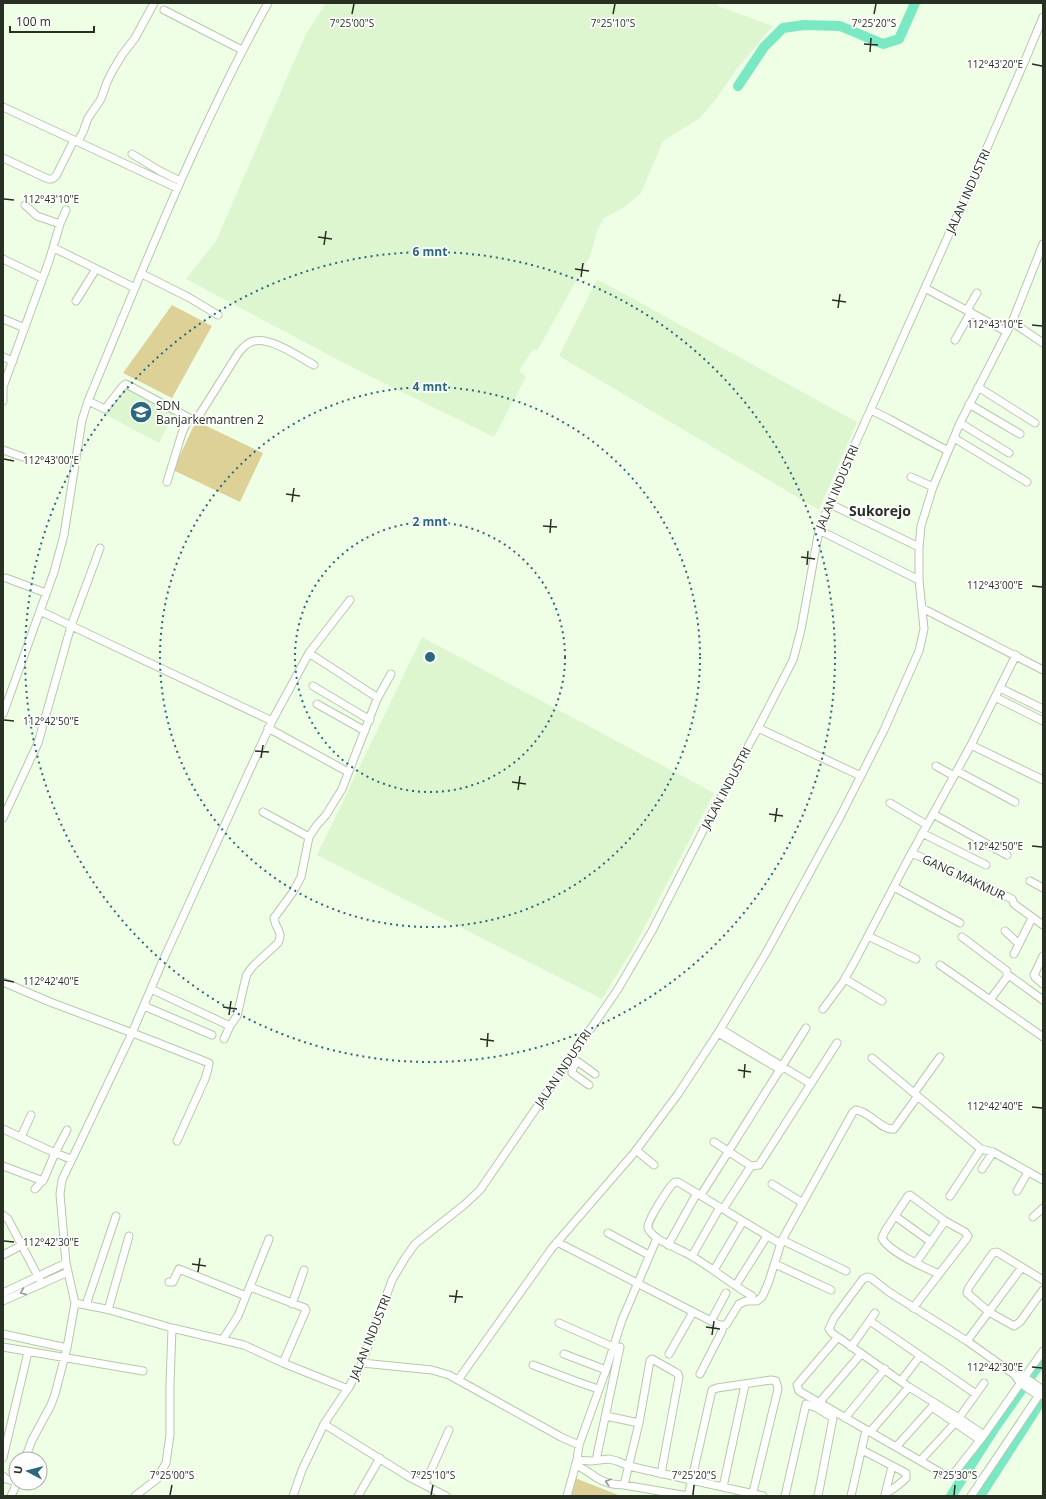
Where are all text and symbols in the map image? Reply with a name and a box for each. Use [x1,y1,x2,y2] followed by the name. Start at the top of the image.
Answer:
[10,8,94,34] scale bar
[16,13,51,30] text: 100 m
[330,16,374,30] text: 7°25'00"S
[591,16,635,30] text: 7°25'10"S
[852,16,896,30] text: 7°25'20"S
[967,57,1023,71] text: 112°43'20"E
[941,146,994,237] street label: JALAN INDUSTRI
[23,192,79,206] text: 112°43'10"E
[413,243,447,260] text: 6 mnt
[967,317,1023,331] text: 112°43'10"E
[413,378,447,395] text: 4 mnt
[156,397,264,428] place label: SDN Banjarkemantren 2
[128,399,154,425] school or university icon: SDN Banjarkemantren 2
[811,442,863,533] street label: JALAN INDUSTRI
[23,453,79,467] text: 112°43'00"E
[849,501,911,520] district label: Sukorejo
[413,513,447,530] text: 2 mnt
[967,578,1023,592] text: 112°43'00"E
[423,650,437,664] centre of rings
[23,714,79,728] text: 112°42'50"E
[697,744,755,833] street label: JALAN INDUSTRI
[967,839,1023,853] text: 112°42'50"E
[920,850,1009,904] street label: GANG MAKMUR
[23,974,79,988] text: 112°42'40"E
[530,1026,595,1111] street label: JALAN INDUSTRI
[967,1099,1023,1113] text: 112°42'40"E
[23,1235,79,1249] text: 112°42'30"E
[19,1288,26,1296] one-way arrow
[345,1292,395,1383] street label: JALAN INDUSTRI
[967,1360,1023,1374] text: 112°42'30"E
[8,1451,48,1491] north arrow
[10,1465,26,1475] text: U
[150,1468,194,1482] text: 7°25'00"S
[411,1468,455,1482] text: 7°25'10"S
[672,1468,716,1482] text: 7°25'20"S
[933,1468,977,1482] text: 7°25'30"S
[605,1478,612,1487] one-way arrow

